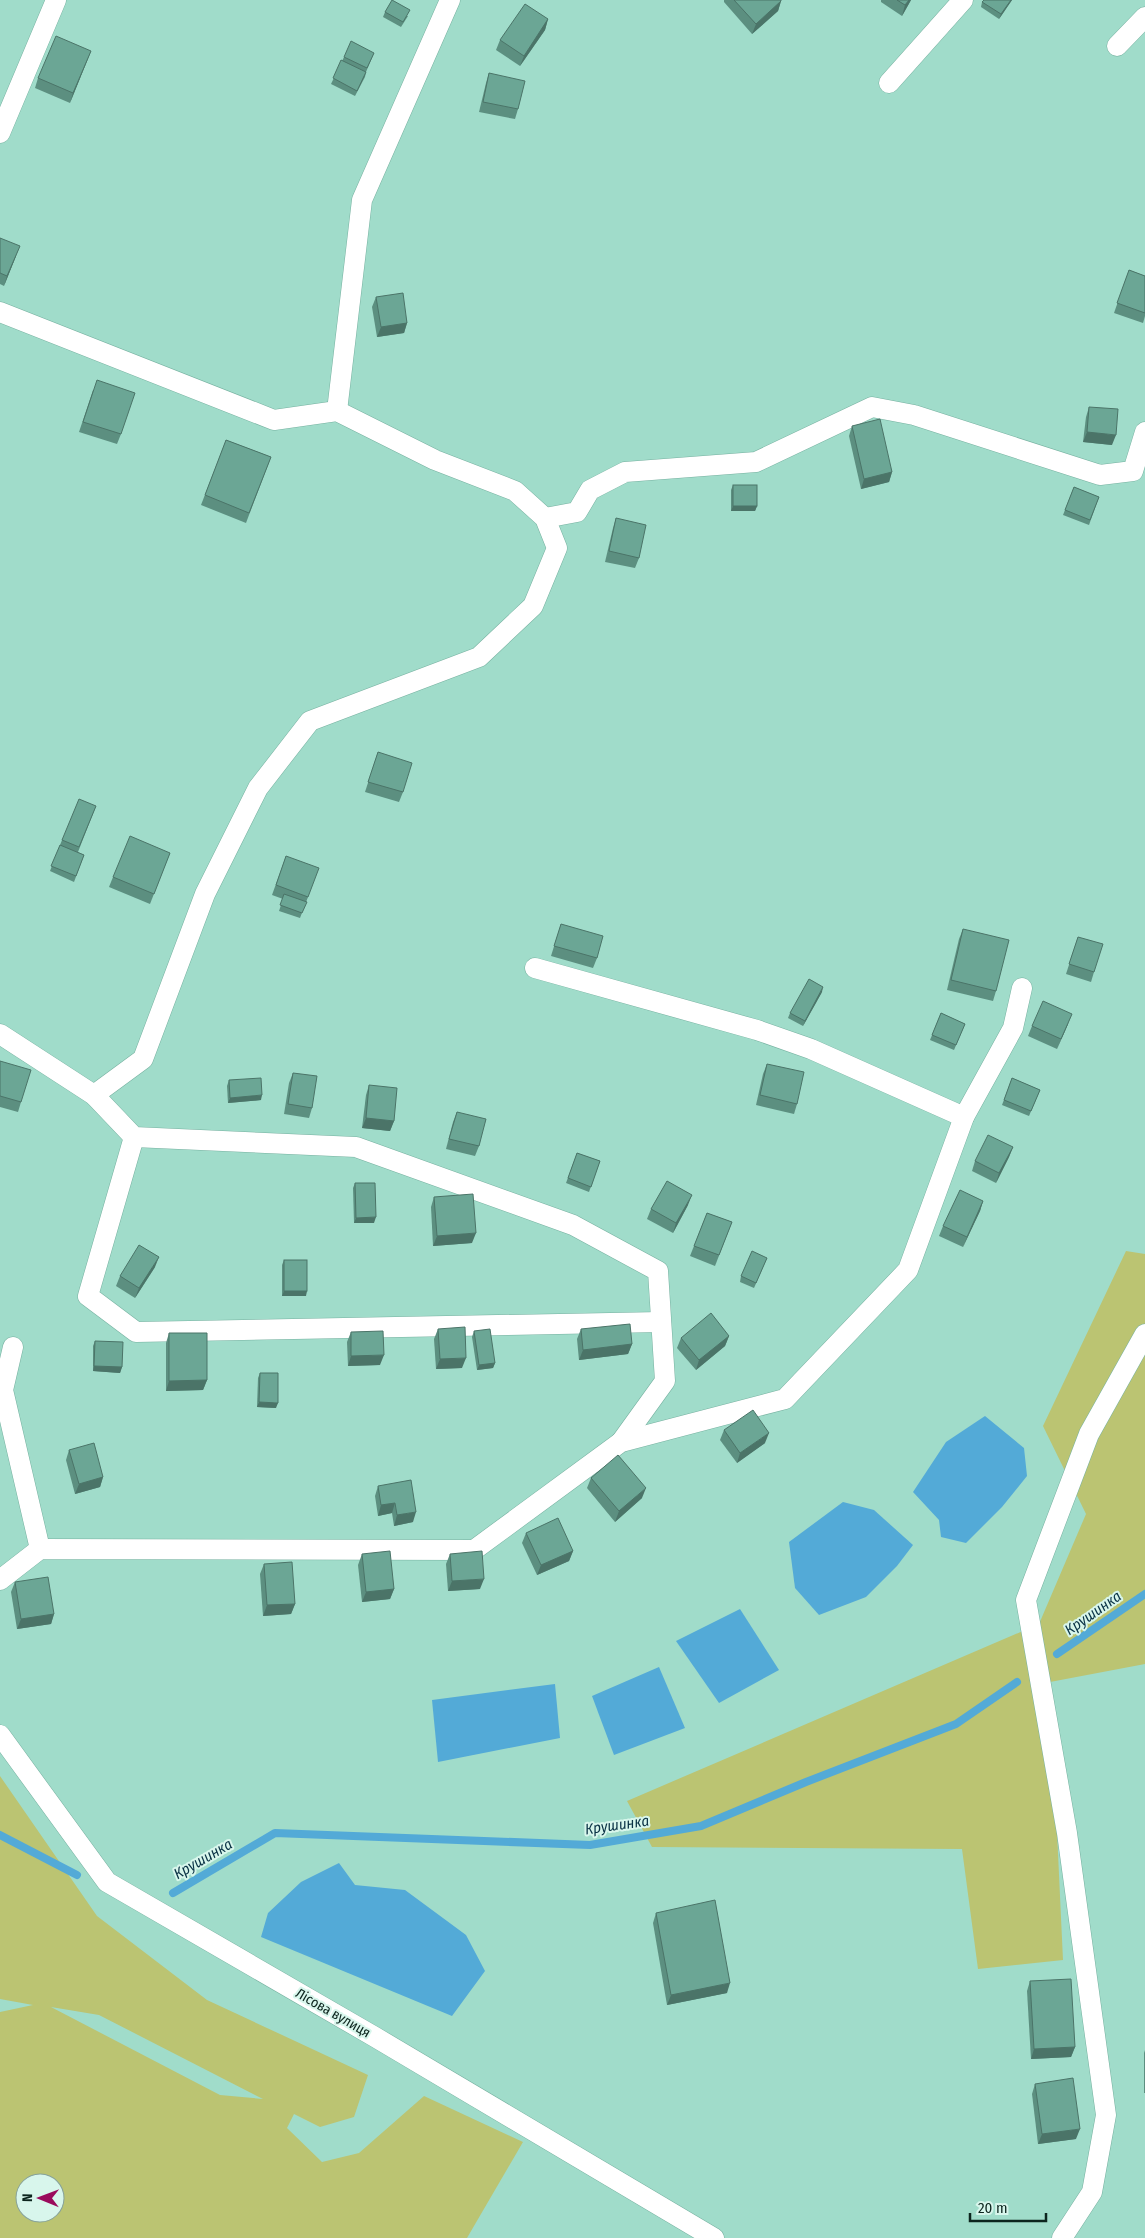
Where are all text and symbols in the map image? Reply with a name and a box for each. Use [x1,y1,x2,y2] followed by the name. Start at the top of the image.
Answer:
[1061,1587,1125,1639] water label: Крушинка
[584,1812,650,1838] water label: Крушинка
[170,1835,236,1883] water label: Крушинка
[292,1985,374,2041] street label: Лісова вулиця
[15,2173,65,2223] north arrow
[970,2190,1046,2222] scale bar
[19,2193,36,2202] text: N
[978,2199,1008,2217] text: 20 m

